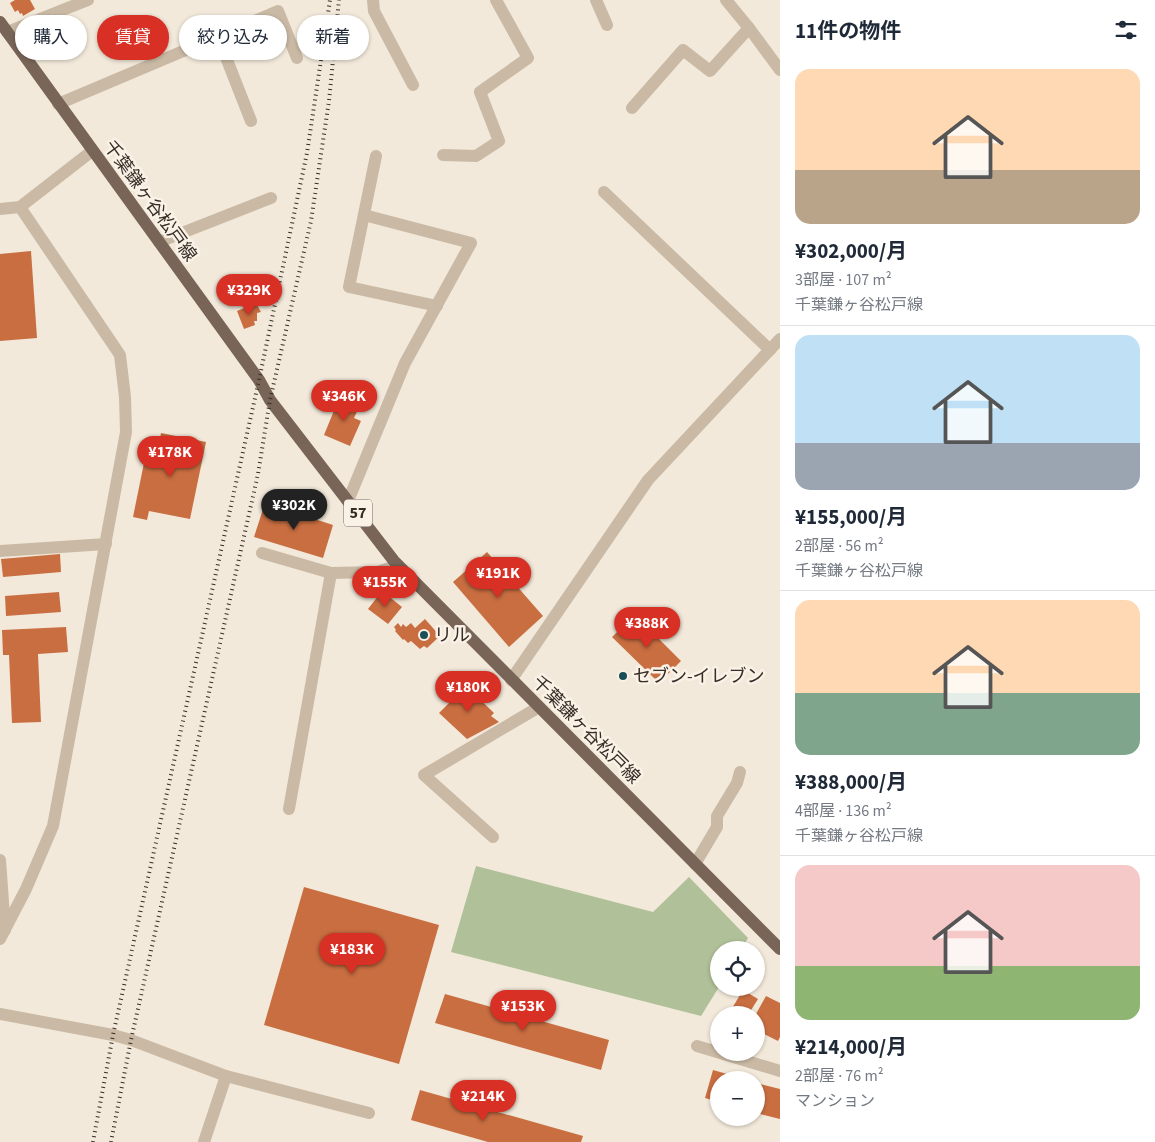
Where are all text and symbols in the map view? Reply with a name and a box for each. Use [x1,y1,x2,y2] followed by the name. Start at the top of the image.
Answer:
[15,15,87,60] chip: 購入
[97,15,169,60] chip: 賃貸
[179,15,287,60] chip: 絞り込み
[297,15,369,60] chip: 新着
[795,16,901,46] text: 11件の物件
[1112,16,1140,44] icon: filters
[923,102,1013,192] icon: home
[98,135,202,267] street label: 千葉鎌ヶ谷松戸線
[795,236,907,266] text: ¥302,000/月
[795,269,892,291] text: 3部屋 · 107 m²
[214,274,284,316] pin: ¥329K
[227,279,271,301] text: ¥329K
[795,294,923,316] text: 千葉鎌ヶ谷松戸線
[923,367,1013,457] icon: home
[309,380,379,422] pin: ¥346K
[322,385,366,407] text: ¥346K
[135,436,205,478] pin: ¥178K
[148,441,192,463] text: ¥178K
[259,488,329,531] pin: ¥302K
[272,494,316,516] text: ¥302K
[344,499,372,526] road number: 57
[795,502,907,532] text: ¥155,000/月
[795,535,884,557] text: 2部屋 · 56 m²
[463,556,533,599] pin: ¥191K
[795,560,923,582] text: 千葉鎌ヶ谷松戸線
[476,562,520,584] text: ¥191K
[350,566,420,608] pin: ¥155K
[363,571,407,593] text: ¥155K
[612,606,682,649] pin: ¥388K
[625,612,669,634] text: ¥388K
[434,623,470,648] place label: リル
[418,629,430,641] marker: リル
[923,632,1013,722] icon: home
[633,664,765,689] place label: セブン-イレブン
[433,670,503,713] pin: ¥180K
[526,670,646,790] street label: 千葉鎌ヶ谷松戸線
[617,670,629,682] marker: セブン-イレブン
[446,676,490,698] text: ¥180K
[795,767,907,797] text: ¥388,000/月
[795,800,892,822] text: 4部屋 · 136 m²
[795,825,923,847] text: 千葉鎌ヶ谷松戸線
[923,897,1013,987] icon: home
[317,932,387,975] pin: ¥183K
[330,938,374,960] text: ¥183K
[710,941,765,1126] map controls
[710,941,765,996] button: locate
[488,990,558,1032] pin: ¥153K
[501,995,545,1017] text: ¥153K
[710,1006,765,1061] button: +
[795,1032,907,1062] text: ¥214,000/月
[795,1065,884,1087] text: 2部屋 · 76 m²
[710,1071,765,1126] button: −
[448,1080,518,1122] pin: ¥214K
[461,1085,505,1107] text: ¥214K
[795,1090,875,1112] text: マンション

